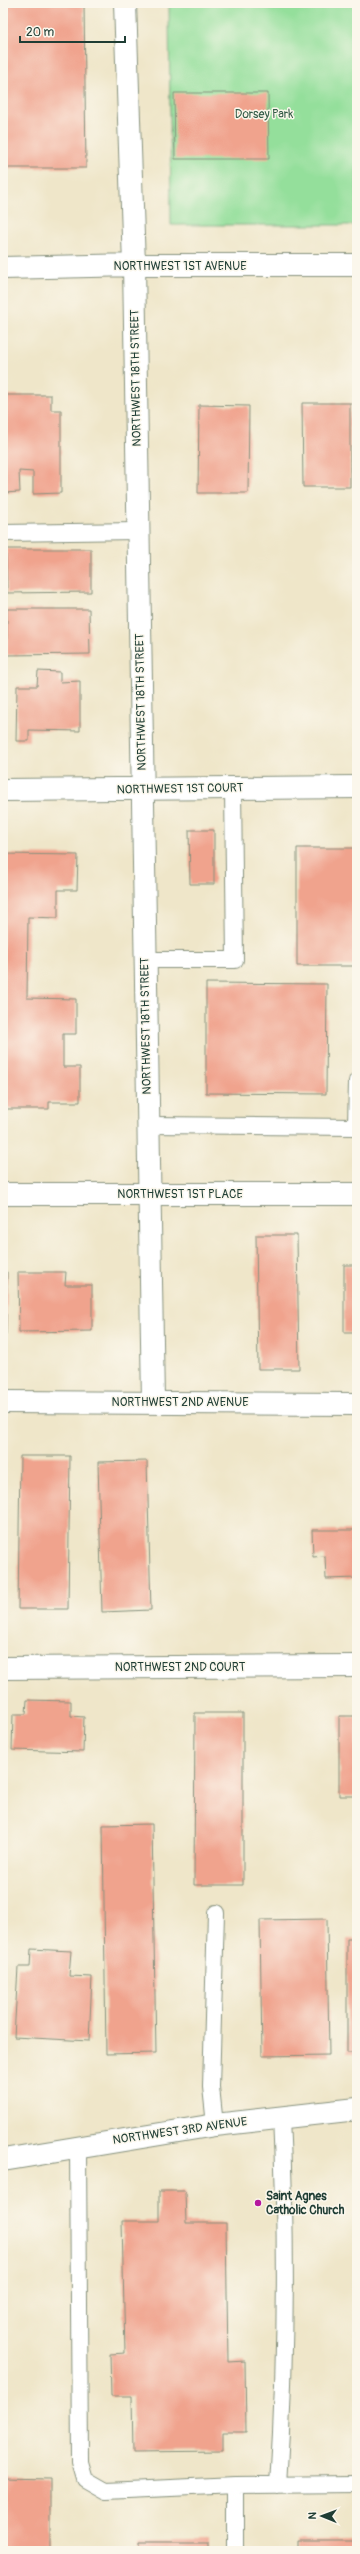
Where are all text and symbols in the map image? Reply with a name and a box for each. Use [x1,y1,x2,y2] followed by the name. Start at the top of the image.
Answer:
[20,18,125,44] scale bar
[26,25,55,40] text: 20 m
[235,107,293,122] park label: Dorsey Park
[114,259,246,274] street label: NORTHWEST 1ST AVENUE
[127,309,145,447] street label: NORTHWEST 18TH STREET
[132,633,150,771] street label: NORTHWEST 18TH STREET
[117,780,244,798] street label: NORTHWEST 1ST COURT
[137,957,155,1095] street label: NORTHWEST 18TH STREET
[117,1187,243,1202] street label: NORTHWEST 1ST PLACE
[112,1395,248,1410] street label: NORTHWEST 2ND AVENUE
[115,1660,246,1675] street label: NORTHWEST 2ND COURT
[112,2114,248,2148] street label: NORTHWEST 3RD AVENUE
[266,2189,345,2218] place label: Saint Agnes Catholic Church
[253,2198,263,2208] marker: Saint Agnes Catholic Church
[302,2496,342,2536] north arrow
[306,2511,319,2520] text: N

